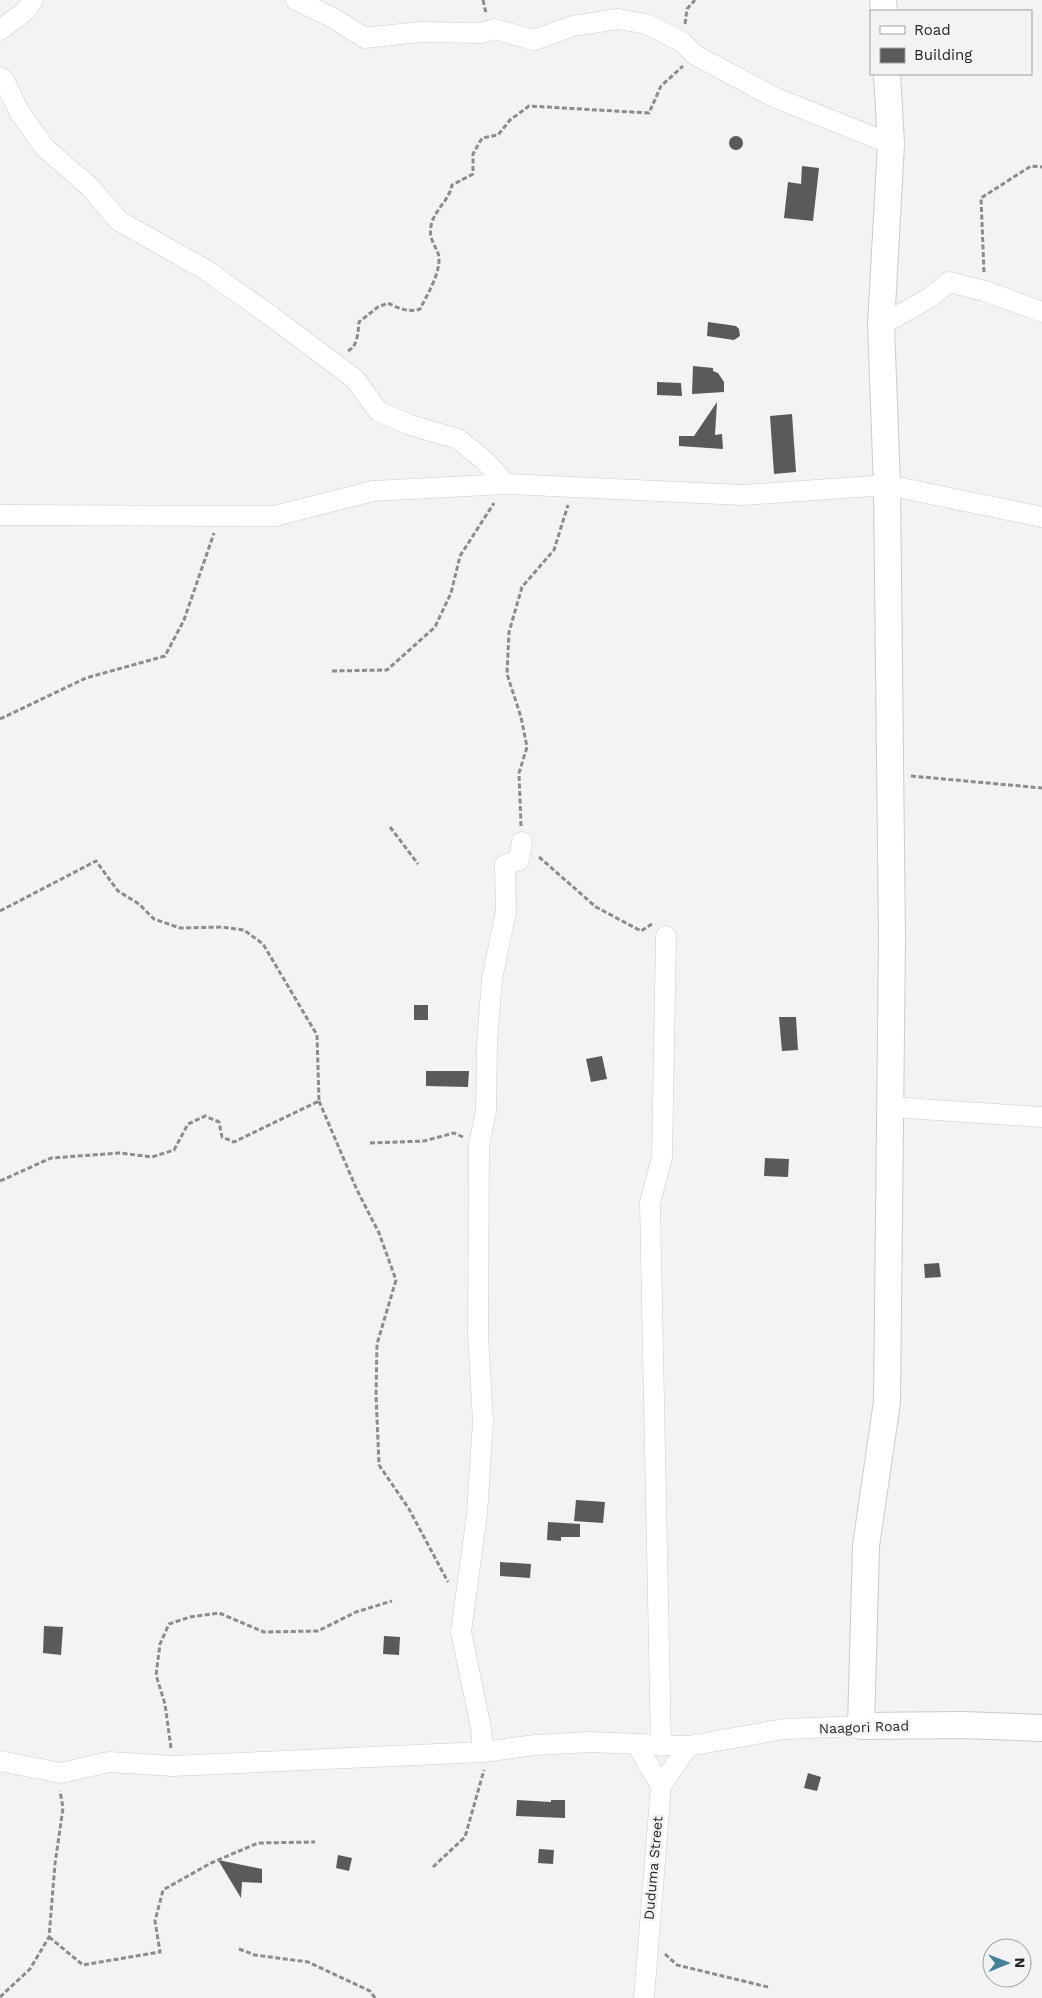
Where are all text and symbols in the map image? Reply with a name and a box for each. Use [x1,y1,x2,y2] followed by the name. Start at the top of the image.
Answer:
[870,10,1032,75] legend
[914,21,951,39] text: Road
[914,46,972,64] text: Building
[819,1717,909,1737] street label: Naagori Road
[640,1815,666,1921] street label: Duduma Street
[982,1938,1032,1988] north arrow
[1012,1957,1028,1968] text: N

